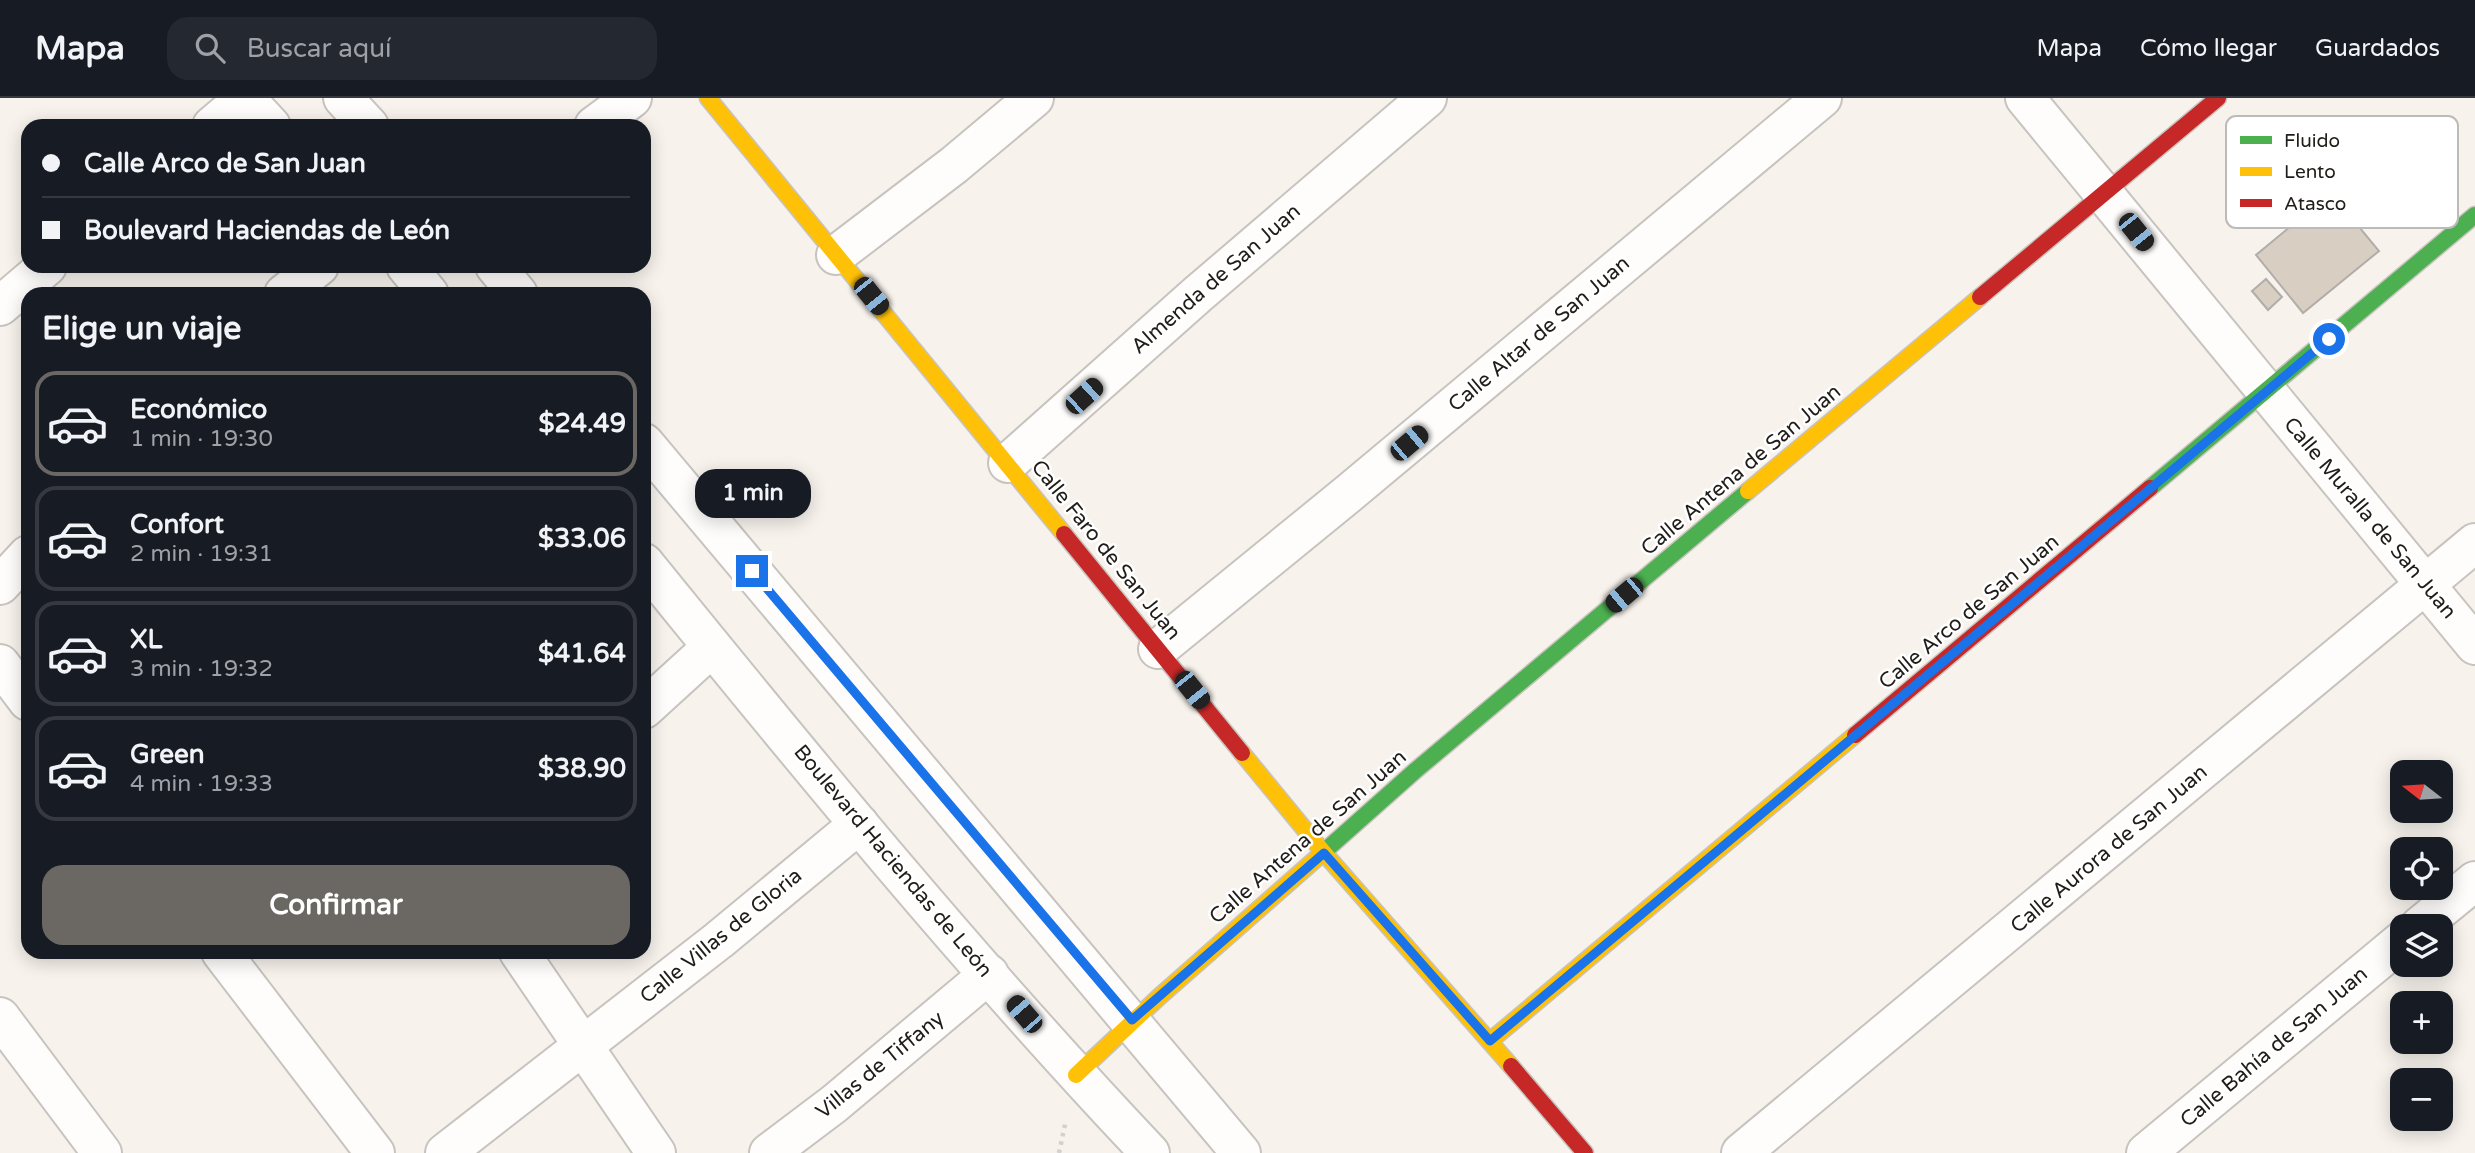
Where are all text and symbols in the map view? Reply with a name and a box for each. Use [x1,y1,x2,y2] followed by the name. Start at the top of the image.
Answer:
[167,17,657,80] search box
[35,29,125,68] text: Mapa
[191,29,229,67] icon: search
[247,33,391,64] text: Buscar aquí
[2037,34,2102,63] text: Mapa
[2140,34,2277,63] text: Cómo llegar
[2315,34,2440,63] text: Guardados
[2226,116,2458,228] legend
[2284,130,2340,152] text: Fluido
[84,148,366,179] text: Calle Arco de San Juan
[2284,161,2336,183] text: Lento
[2284,193,2346,215] text: Atasco
[1126,199,1306,359] street label: Almenda de San Juan
[2115,209,2158,255] car
[84,215,450,246] text: Boulevard Haciendas de León
[1443,251,1635,417] street label: Calle Altar de San Juan
[850,273,893,319] car
[42,310,241,348] text: Elige un viaje
[2313,323,2345,355] route start
[1062,374,1107,418] car
[1636,379,1846,561] street label: Calle Antena de San Juan
[46,392,109,455] icon: car
[130,394,267,425] text: Económico
[538,408,626,439] text: $24.49
[2278,412,2462,624] street label: Calle Muralla de San Juan
[1387,421,1432,465] car
[130,425,273,453] text: 1 min · 19:30
[1026,455,1186,645] street label: Calle Faro de San Juan
[694,470,810,518] callout: 1 min
[722,479,784,507] text: 1 min
[46,507,109,570] icon: car
[130,509,224,540] text: Confort
[538,523,626,554] text: $33.06
[1874,529,2064,695] street label: Calle Arco de San Juan
[130,540,273,568] text: 2 min · 19:31
[736,555,768,587] route end
[1602,573,1647,617] car
[46,622,109,685] icon: car
[130,624,162,655] text: XL
[538,638,626,669] text: $41.64
[130,655,273,683] text: 3 min · 19:32
[1171,667,1214,713] car
[46,737,109,800] icon: car
[130,739,205,770] text: Green
[788,740,998,982] street label: Boulevard Haciendas de León
[1204,745,1412,929] street label: Calle Antena de San Juan
[538,753,626,784] text: $38.90
[2006,759,2212,939] street label: Calle Aurora de San Juan
[2390,760,2454,822] north arrow
[2390,760,2453,1131] map controls
[130,770,273,798] text: 4 min · 19:33
[2390,837,2453,900] button: locate
[635,863,807,1009] street label: Calle Villas de Gloria
[42,865,630,945] button: Confirmar
[2390,914,2453,977] button: layers
[2175,961,2373,1133] street label: Calle Bahía de San Juan
[1003,991,1046,1037] car
[2390,991,2453,1054] button: +
[811,1006,949,1124] street label: Villas de Tiffany
[2390,1068,2453,1131] button: −

